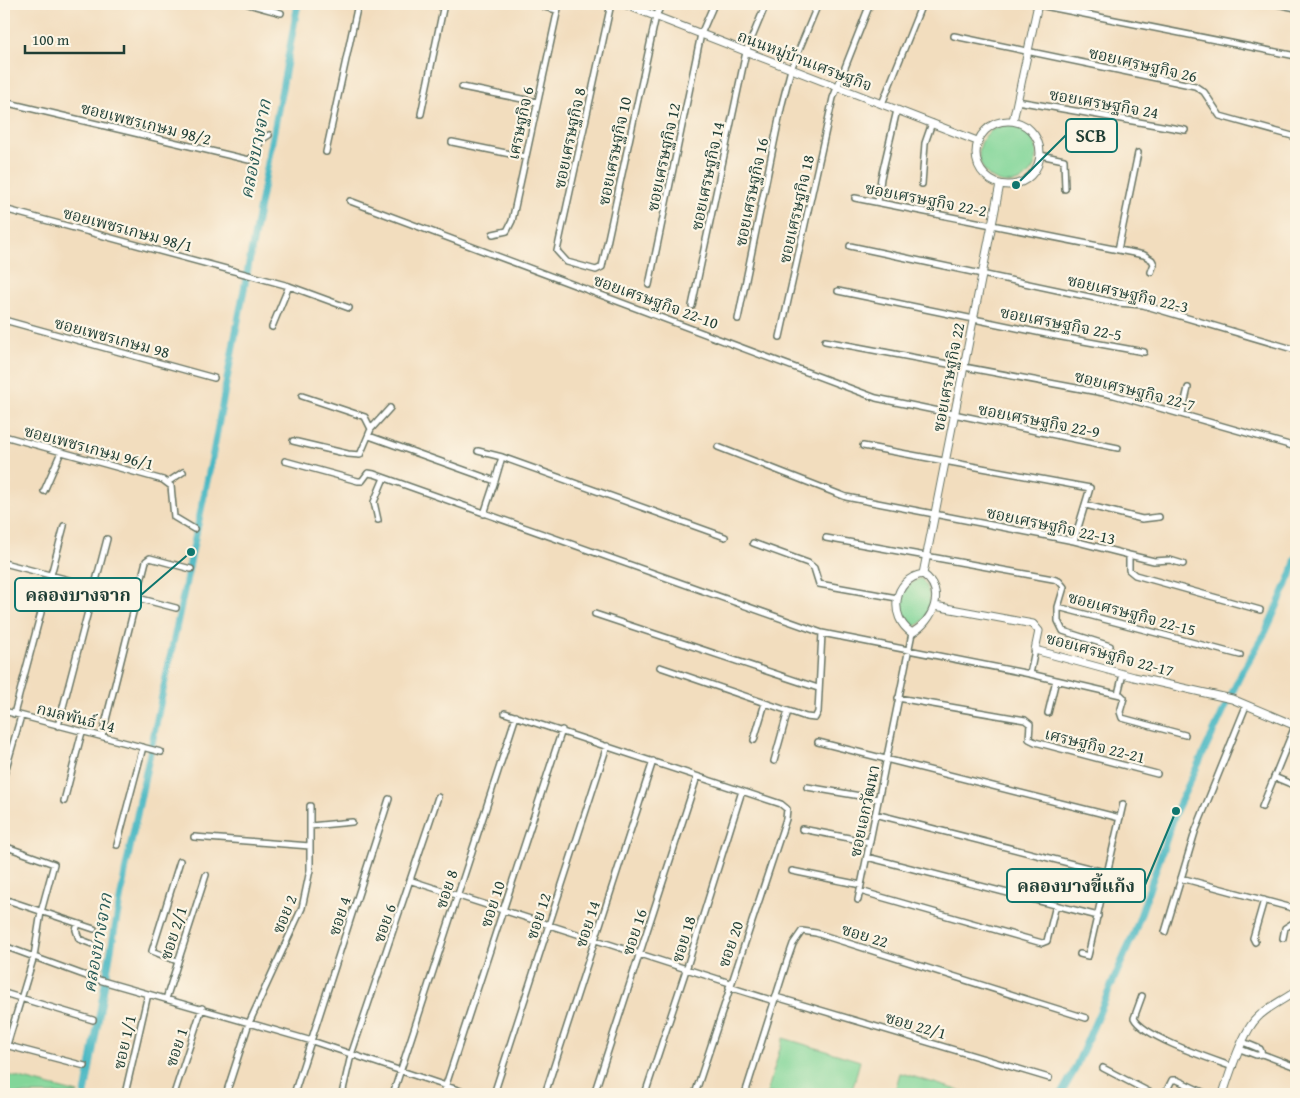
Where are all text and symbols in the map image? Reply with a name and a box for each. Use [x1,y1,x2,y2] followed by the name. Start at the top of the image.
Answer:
[25,22,124,54] scale bar
[734,23,876,97] street label: ถนนหมู่บ้านเศรษฐกิจ
[32,29,70,50] text: 100 m
[1086,40,1200,88] street label: ซอยเศรษฐกิจ 26
[1047,82,1161,124] street label: ซอยเศรษฐกิจ 24
[501,84,540,162] street label: เศรษฐกิจ 6
[547,85,591,191] street label: ซอยเศรษฐกิจ 8
[591,94,637,208] street label: ซอยเศรษฐกิจ 10
[78,95,214,151] street label: ซอยเพชรเกษม 98/2
[232,96,278,201] water label: คลองบางจาก
[640,100,686,214] street label: ซอยเศรษฐกิจ 12
[684,119,730,233] street label: ซอยเศรษฐกิจ 14
[1066,119,1117,152] callout: SCB
[1076,122,1106,149] text: SCB
[728,135,774,249] street label: ซอยเศรษฐกิจ 16
[772,152,820,266] street label: ซอยเศรษฐกิจ 18
[863,175,989,223] street label: ซอยเศรษฐกิจ 22-2
[60,200,196,258] street label: ซอยเพชรเกษม 98/1
[590,267,722,335] street label: ซอยเศรษฐกิจ 22-10
[1065,267,1191,319] street label: ซอยเศรษฐกิจ 22-3
[998,299,1124,347] street label: ซอยเศรษฐกิจ 22-5
[52,310,173,364] street label: ซอยเพชรเกษม 98
[926,320,970,434] street label: ซอยเศรษฐกิจ 22
[1072,363,1198,417] street label: ซอยเศรษฐกิจ 22-7
[976,396,1102,444] street label: ซอยเศรษฐกิจ 22-9
[21,418,157,476] street label: ซอยเพชรเกษม 96/1
[984,500,1118,550] street label: ซอยเศรษฐกิจ 22-13
[15,578,141,611] callout: คลองบางจาก
[25,581,131,608] text: คลองบางจาก
[1065,584,1199,642] street label: ซอยเศรษฐกิจ 22-15
[1043,625,1177,683] street label: ซอยเศรษฐกิจ 22-17
[34,696,118,738] street label: กมลพันธ์ 14
[1042,721,1148,769] street label: เศรษฐกิจ 22-21
[843,763,885,859] street label: ซอยเอกวัฒนา
[428,866,464,912] street label: ซอย 8
[1007,869,1145,902] callout: คลองบางขี้แก้ง
[1017,872,1135,899] text: คลองบางขี้แก้ง
[473,877,511,930] street label: ซอย 10
[75,890,119,995] water label: คลองบางจาก
[519,890,557,942] street label: ซอย 12
[265,891,303,937] street label: ซอย 2
[321,893,357,939] street label: ซอย 4
[568,897,606,950] street label: ซอย 14
[366,900,402,946] street label: ซอย 6
[153,903,193,963] street label: ซอย 2/1
[615,905,653,958] street label: ซอย 16
[665,912,702,965] street label: ซอย 18
[711,917,749,970] street label: ซอย 20
[839,917,891,953] street label: ซอย 22
[883,1005,949,1045] street label: ซอย 22/1
[106,1012,142,1072] street label: ซอย 1/1
[158,1024,194,1070] street label: ซอย 1

